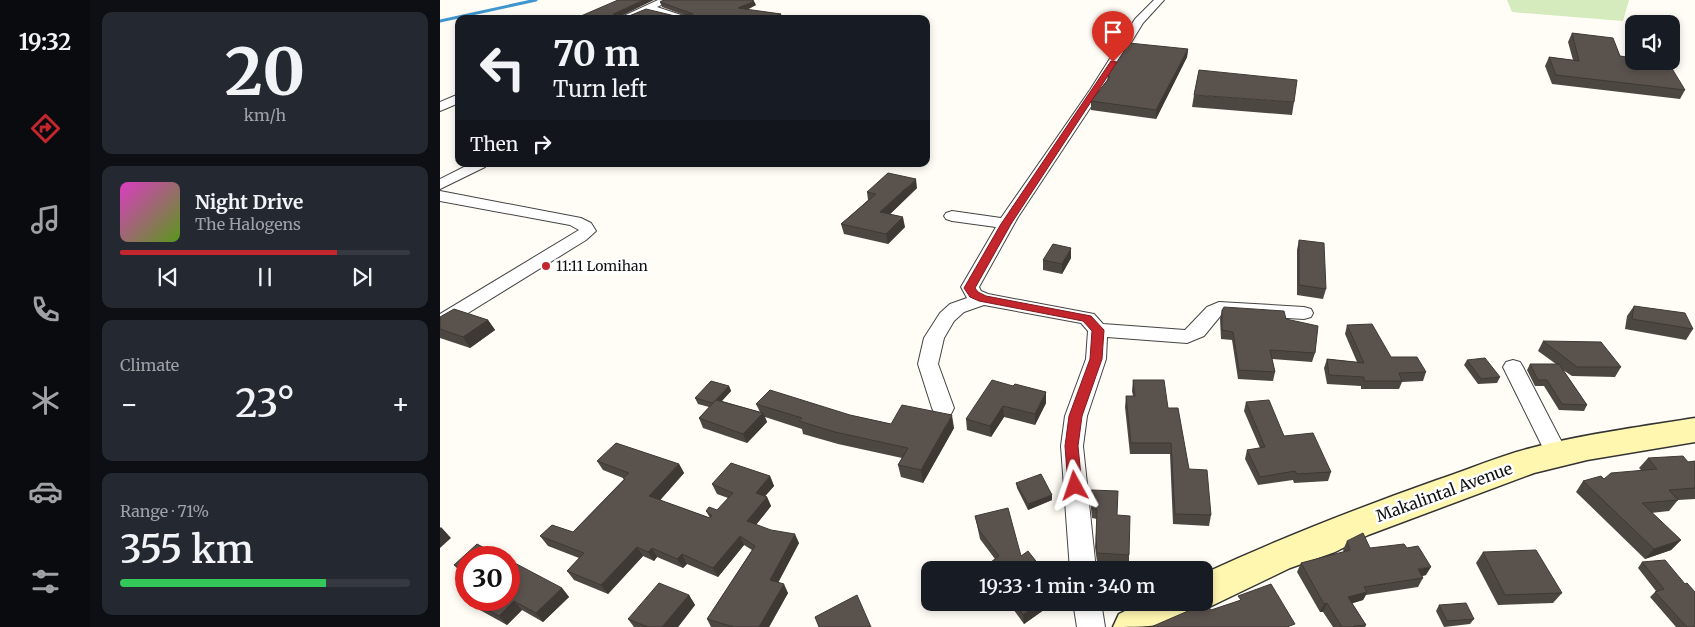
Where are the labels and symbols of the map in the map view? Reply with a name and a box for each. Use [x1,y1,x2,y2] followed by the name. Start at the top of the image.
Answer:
[1092,11,1134,62] pin
[556,257,648,275] place label: 11:11 Lomihan
[540,260,552,272] marker: 11:11 Lomihan
[1373,458,1515,526] street label: Makalintal Avenue
[1048,459,1100,511] position arrow
[455,546,520,611] speed limit sign: 30

